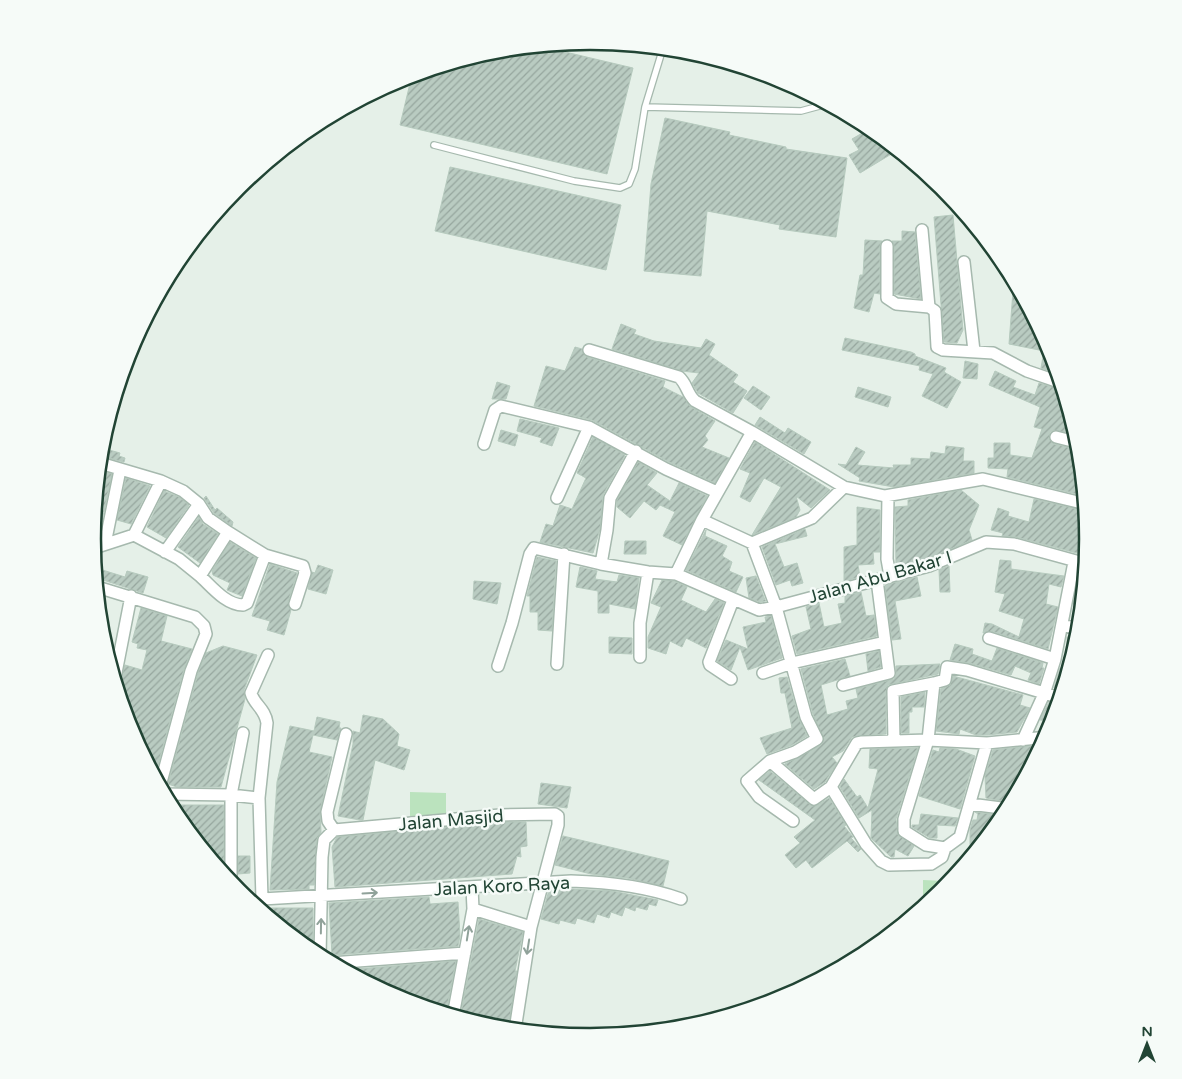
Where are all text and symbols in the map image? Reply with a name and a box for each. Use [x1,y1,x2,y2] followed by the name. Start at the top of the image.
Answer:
[806,546,954,608] street label: Jalan Abu Bakar I
[398,804,504,836] street label: Jalan Masjid
[433,871,571,901] street label: Jalan Koro Raya
[362,888,378,898] one-way arrow
[316,918,326,934] one-way arrow
[463,926,473,942] one-way arrow
[523,938,533,954] one-way arrow
[1122,1019,1172,1069] north arrow
[1141,1023,1153,1040] text: N

